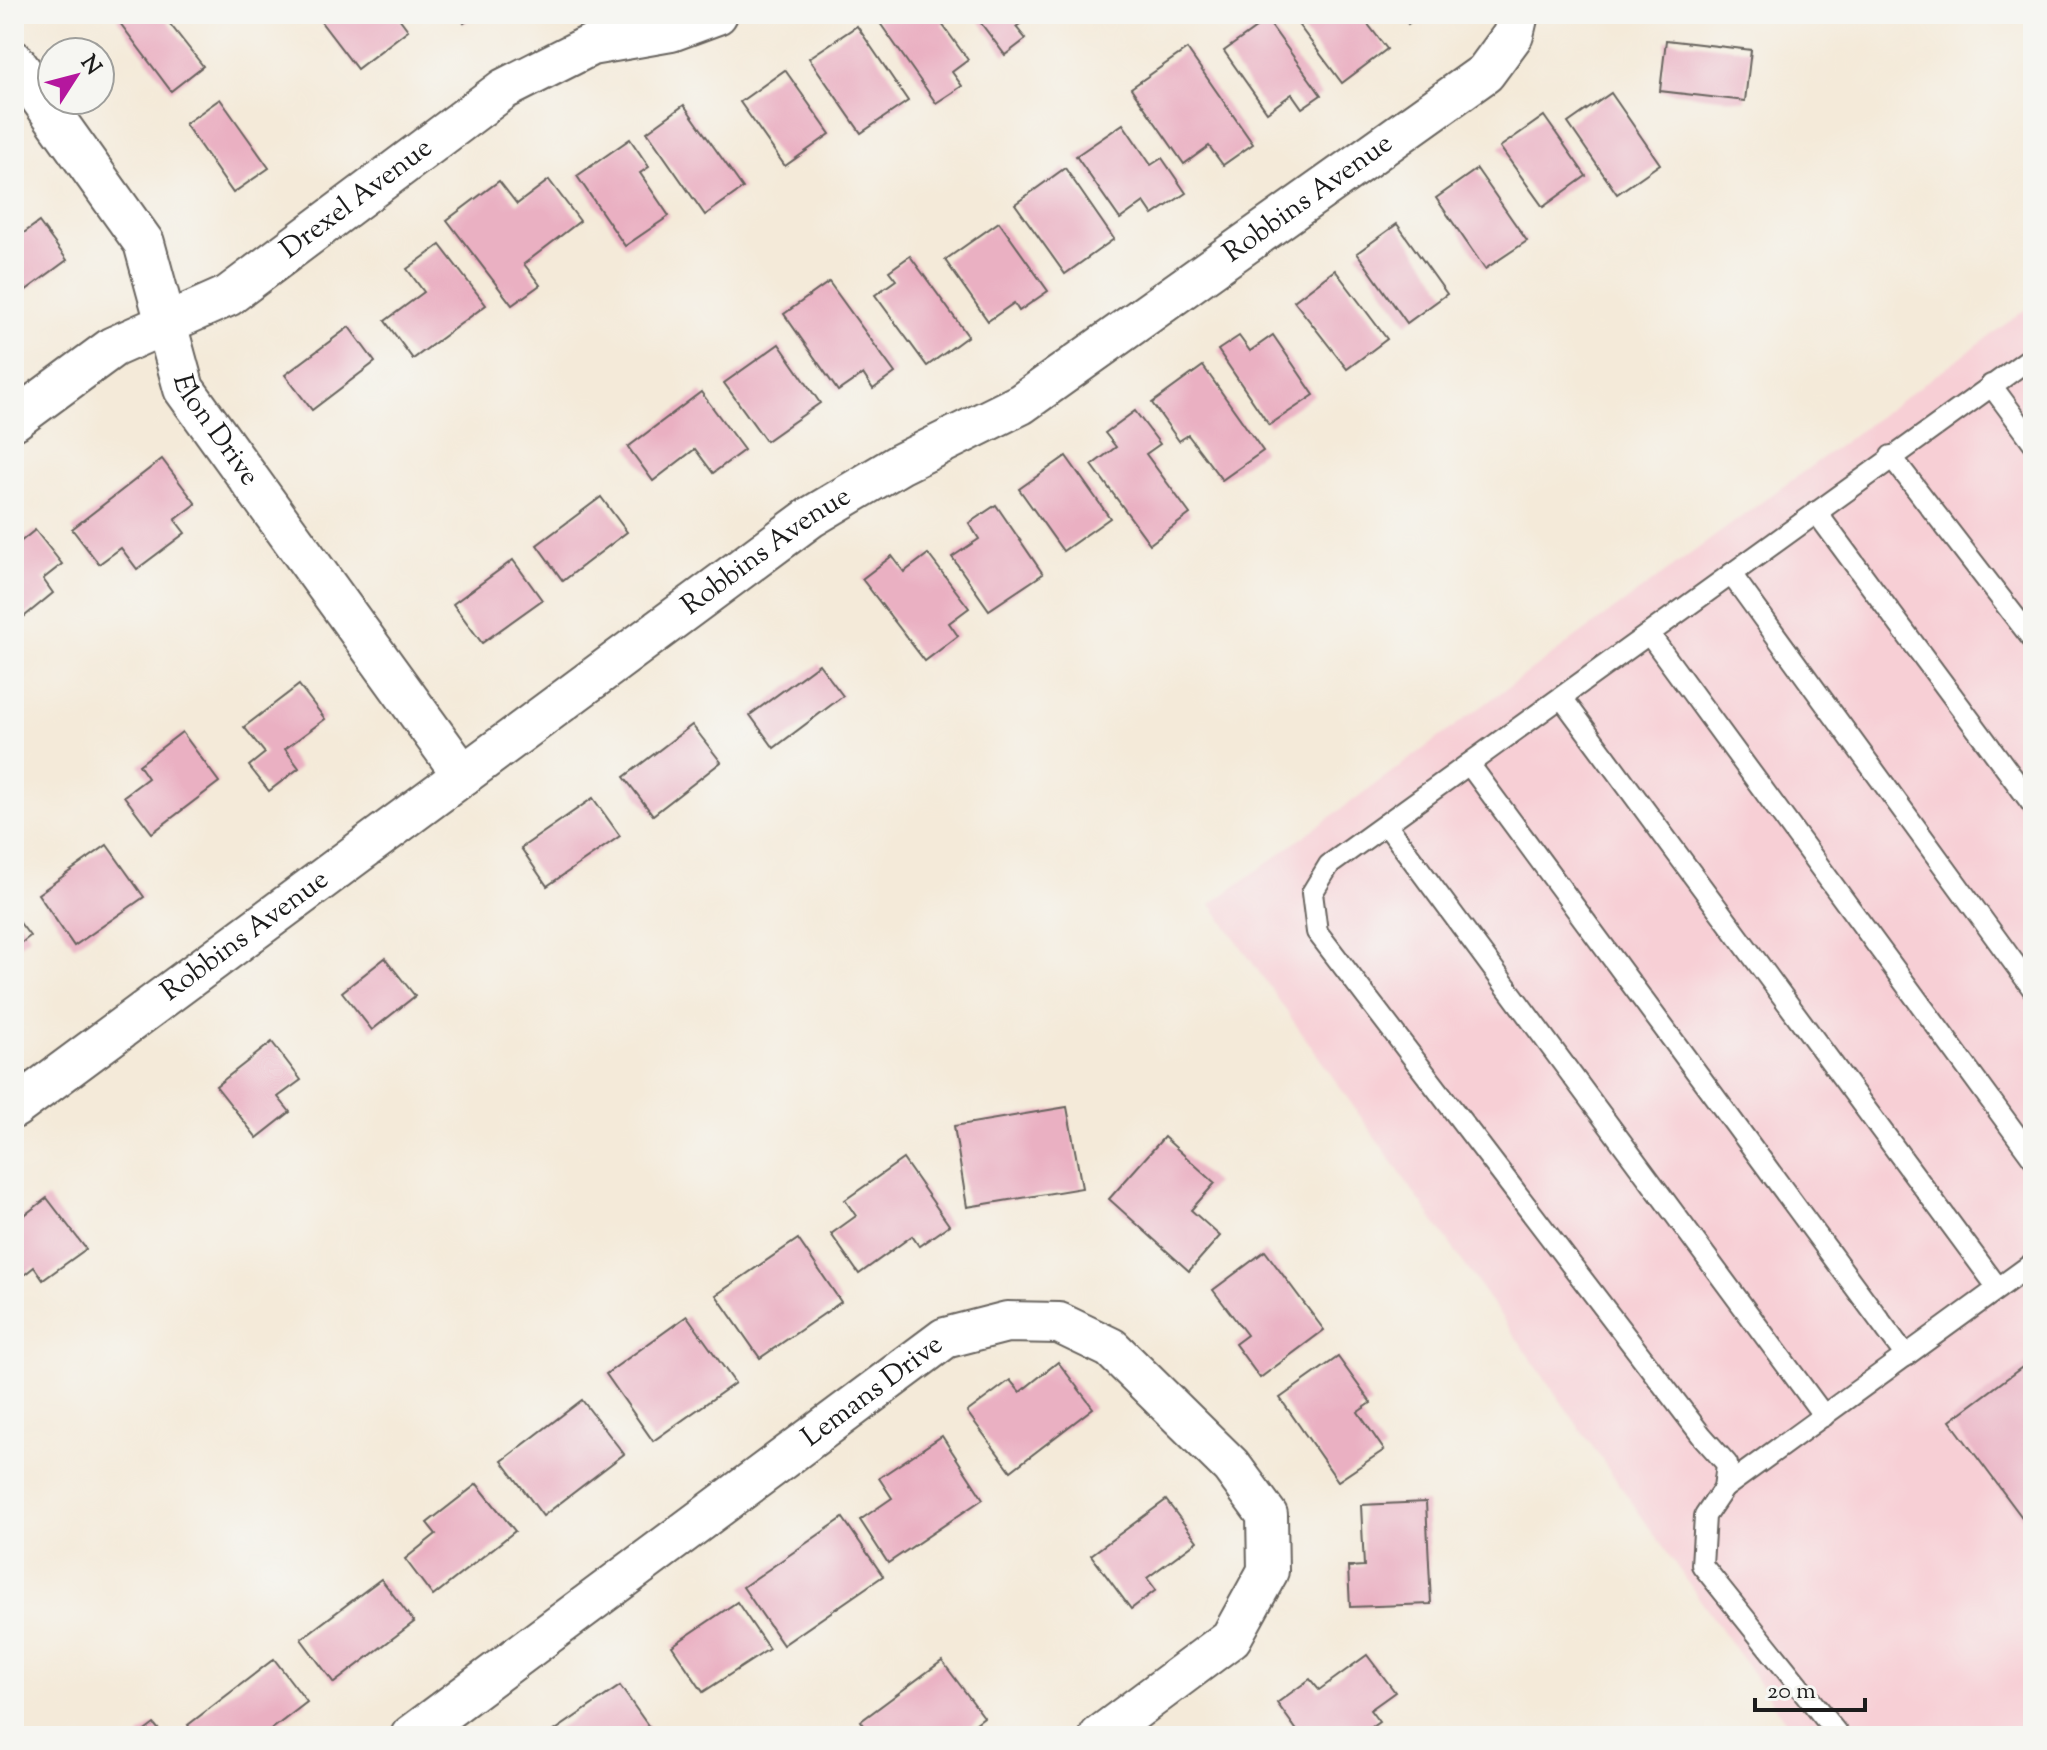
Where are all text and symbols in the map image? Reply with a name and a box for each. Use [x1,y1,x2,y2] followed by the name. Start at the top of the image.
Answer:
[36,36,116,116] north arrow
[72,49,108,83] text: N
[1216,125,1401,273] street label: Robbins Avenue
[273,129,441,270] street label: Drexel Avenue
[161,370,268,495] street label: Elon Drive
[674,477,859,626] street label: Robbins Avenue
[153,861,338,1012] street label: Robbins Avenue
[794,1326,952,1458] street label: Lemans Drive
[1755,1662,1865,1712] scale bar
[1767,1675,1816,1709] text: 20 m

